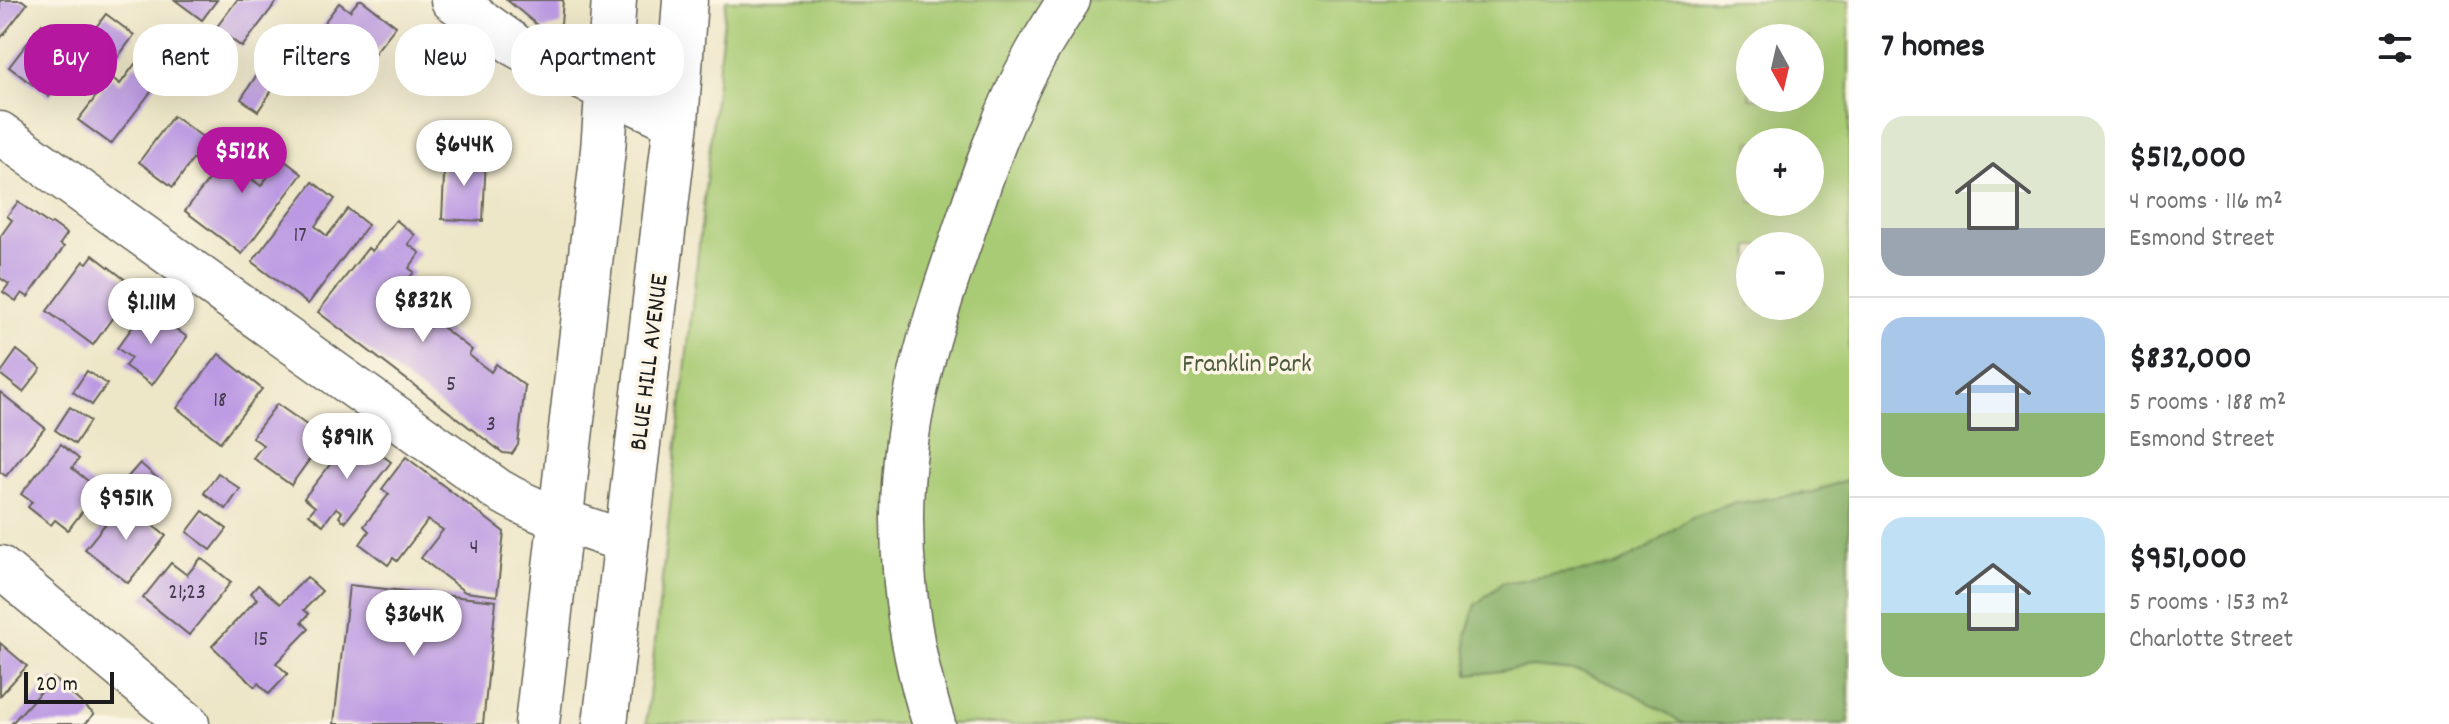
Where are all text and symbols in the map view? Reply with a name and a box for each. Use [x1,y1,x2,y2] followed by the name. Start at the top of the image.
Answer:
[24,24,117,96] chip: Buy
[133,24,238,96] chip: Rent
[254,24,379,96] chip: Filters
[395,24,495,96] chip: New
[511,24,684,96] chip: Apartment
[1736,24,1824,112] north arrow
[1736,24,1824,320] map controls
[1881,24,1985,73] text: 7 homes
[2373,26,2417,70] icon: filters
[408,120,520,188] pin: $644K
[186,127,298,195] pin: $512K
[434,127,494,164] text: $644K
[1736,128,1824,216] button: +
[215,134,269,171] text: $512K
[2129,135,2246,184] text: $512,000
[1945,148,2041,244] icon: home
[2129,184,2283,221] text: 4 rooms · 116 m²
[293,221,307,252] house number: 17
[2129,221,2275,258] text: Esmond Street
[1736,232,1824,320] button: −
[621,272,680,453] street label: BLUE HILL AVENUE
[367,276,479,344] pin: $832K
[86,278,216,346] pin: $1.11M
[394,283,452,320] text: $832K
[126,285,176,322] text: $1.11M
[2129,336,2252,385] text: $832,000
[1182,347,1312,384] park label: Franklin Park
[1945,349,2041,445] icon: home
[446,370,456,401] house number: 5
[2129,385,2286,422] text: 5 rooms · 188 m²
[213,386,227,417] house number: 18
[486,410,496,441] house number: 3
[291,413,403,481] pin: $891K
[320,420,374,457] text: $891K
[2129,422,2275,459] text: Esmond Street
[70,474,182,542] pin: $951K
[99,481,153,518] text: $951K
[469,533,479,564] house number: 4
[2129,536,2247,585] text: $951,000
[1945,549,2041,645] icon: home
[168,578,206,609] house number: 21;23
[2129,585,2289,622] text: 5 rooms · 153 m²
[358,590,470,658] pin: $364K
[384,597,444,634] text: $364K
[2129,622,2293,659] text: Charlotte Street
[253,625,269,656] house number: 15
[24,668,114,704] scale bar
[36,670,78,701] text: 20 m

